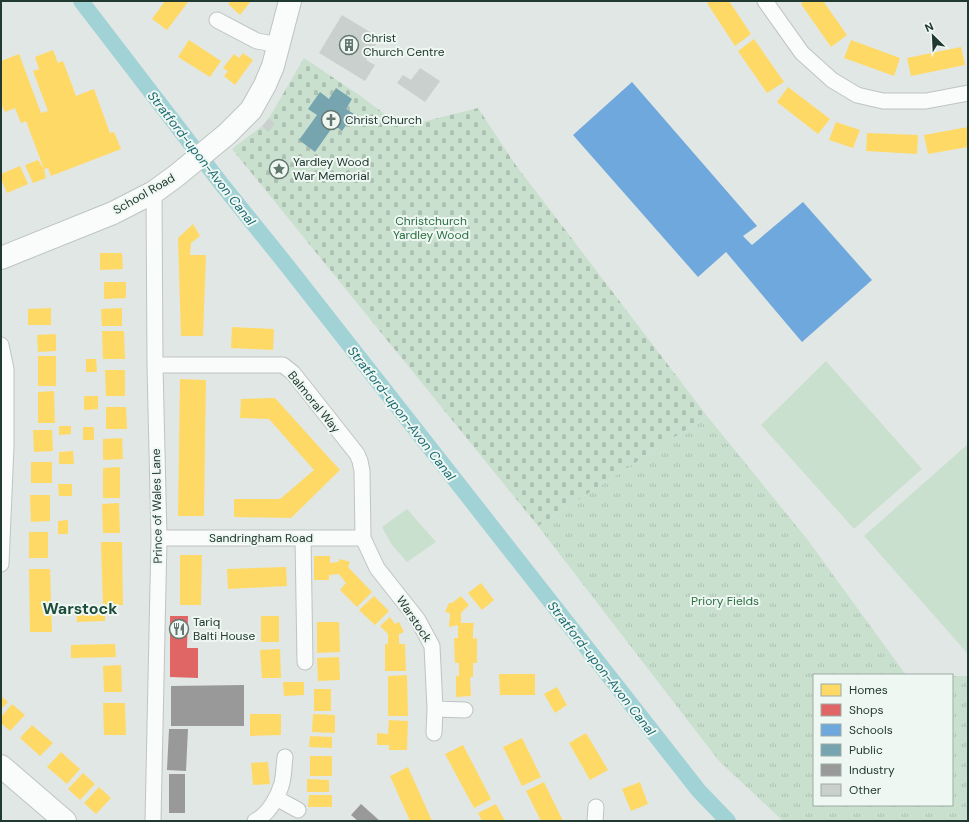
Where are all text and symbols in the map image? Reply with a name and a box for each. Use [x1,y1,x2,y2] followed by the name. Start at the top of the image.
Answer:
[913,16,953,56] north arrow
[922,19,935,35] text: N
[363,30,445,60] place label: Christ Church Centre
[338,34,360,56] building icon: Christ Church Centre
[144,88,260,230] water label: Stratford-upon-Avon Canal
[320,109,342,131] church icon: Christ Church
[345,112,422,128] place label: Christ Church
[293,154,369,184] place label: Yardley Wood War Memorial
[268,158,290,180] place icon: Yardley Wood War Memorial
[110,170,178,218] street label: School Road
[393,213,469,243] park label: Christchurch Yardley Wood
[344,343,460,485] water label: Stratford-upon-Avon Canal
[284,368,344,436] street label: Balmoral Way
[148,448,166,564] street label: Prince of Wales Lane
[209,530,313,546] street label: Sandringham Road
[393,593,435,645] street label: Warstock
[691,593,759,609] park label: Priory Fields
[43,598,118,619] district label: Warstock
[544,598,660,740] water label: Stratford-upon-Avon Canal
[193,614,255,644] place label: Tariq Balti House
[168,618,190,640] restaurant icon: Tariq Balti House
[813,674,953,806] legend
[849,682,888,698] text: Homes
[849,702,884,718] text: Shops
[849,722,893,738] text: Schools
[849,742,883,758] text: Public
[849,762,895,778] text: Industry
[849,782,882,798] text: Other

